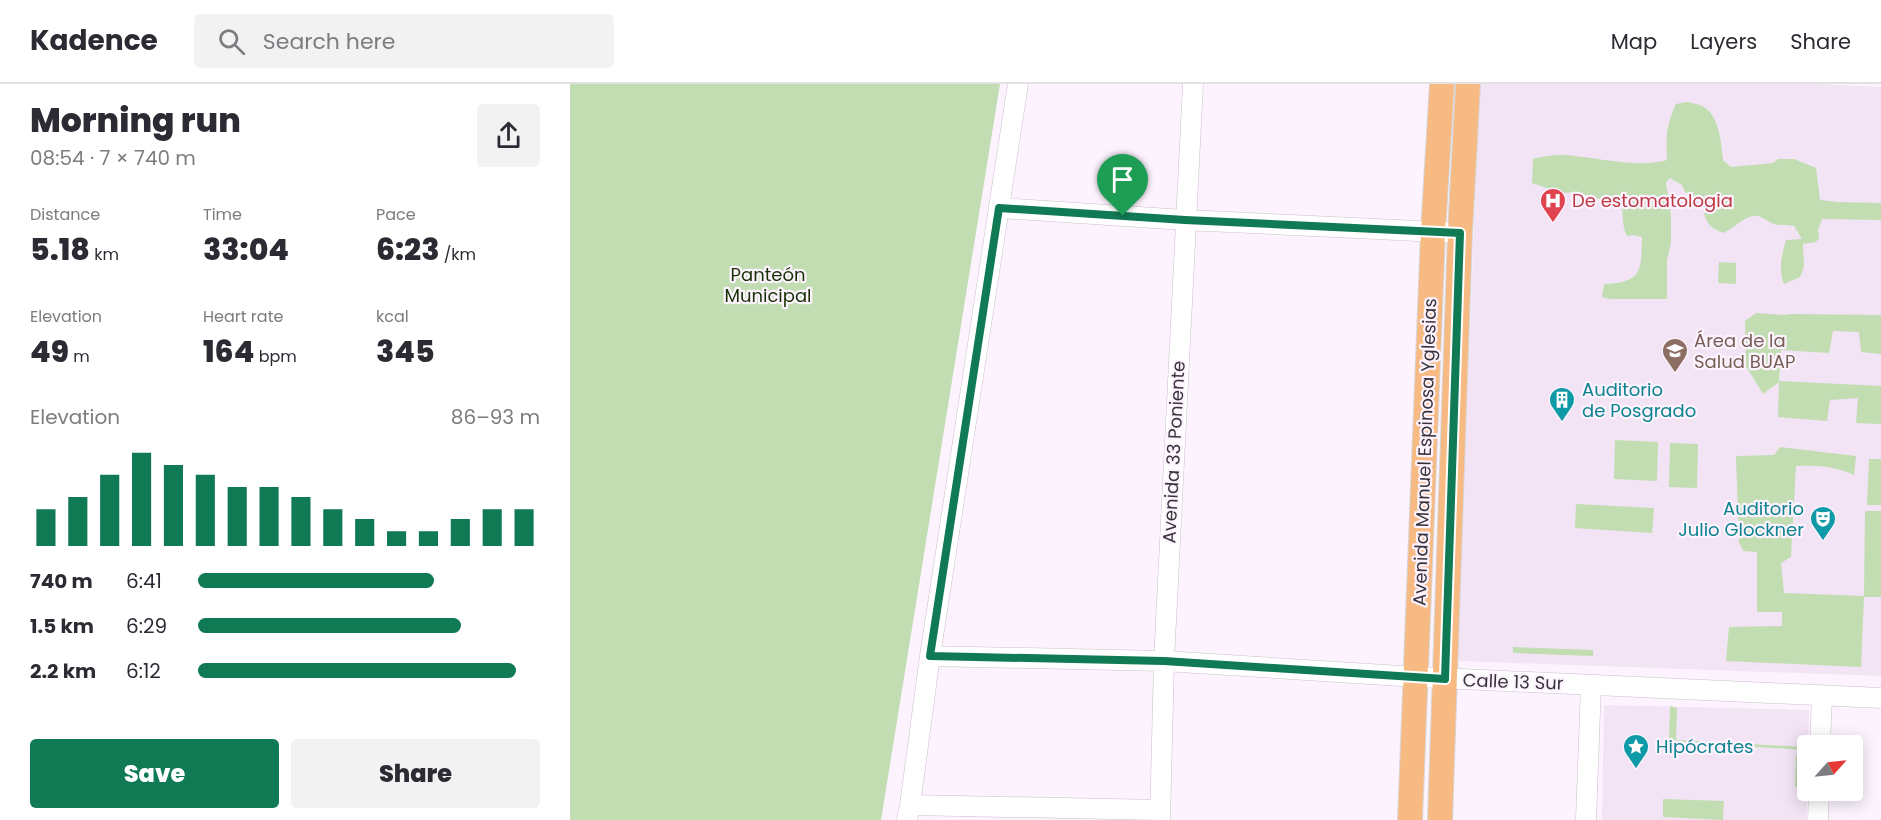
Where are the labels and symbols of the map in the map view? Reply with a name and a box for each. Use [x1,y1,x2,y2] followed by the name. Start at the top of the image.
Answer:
[1097,154,1148,216] pin
[1538,186,1568,224] hospital icon: De estomatologia
[1572,188,1733,213] place label: De estomatologia
[724,262,812,308] park label: Panteón Municipal
[1407,298,1442,606] street label: Avenida Manuel Espinosa Yglesias
[1694,328,1795,374] place label: Área de la Salud BUAP
[1660,336,1690,374] school or university icon: Área de la Salud BUAP
[1156,360,1191,544] street label: Avenida 33 Poniente
[1582,377,1696,423] place label: Auditorio de Posgrado
[1547,385,1577,423] building icon: Auditorio de Posgrado
[1678,496,1804,542] place label: Auditorio Julio Glockner
[1808,504,1838,542] theatre icon: Auditorio Julio Glockner
[1462,667,1564,696] street label: Calle 13 Sur
[1621,732,1651,770] place icon: Hipócrates
[1656,734,1754,759] place label: Hipócrates
[1797,735,1863,801] north arrow

